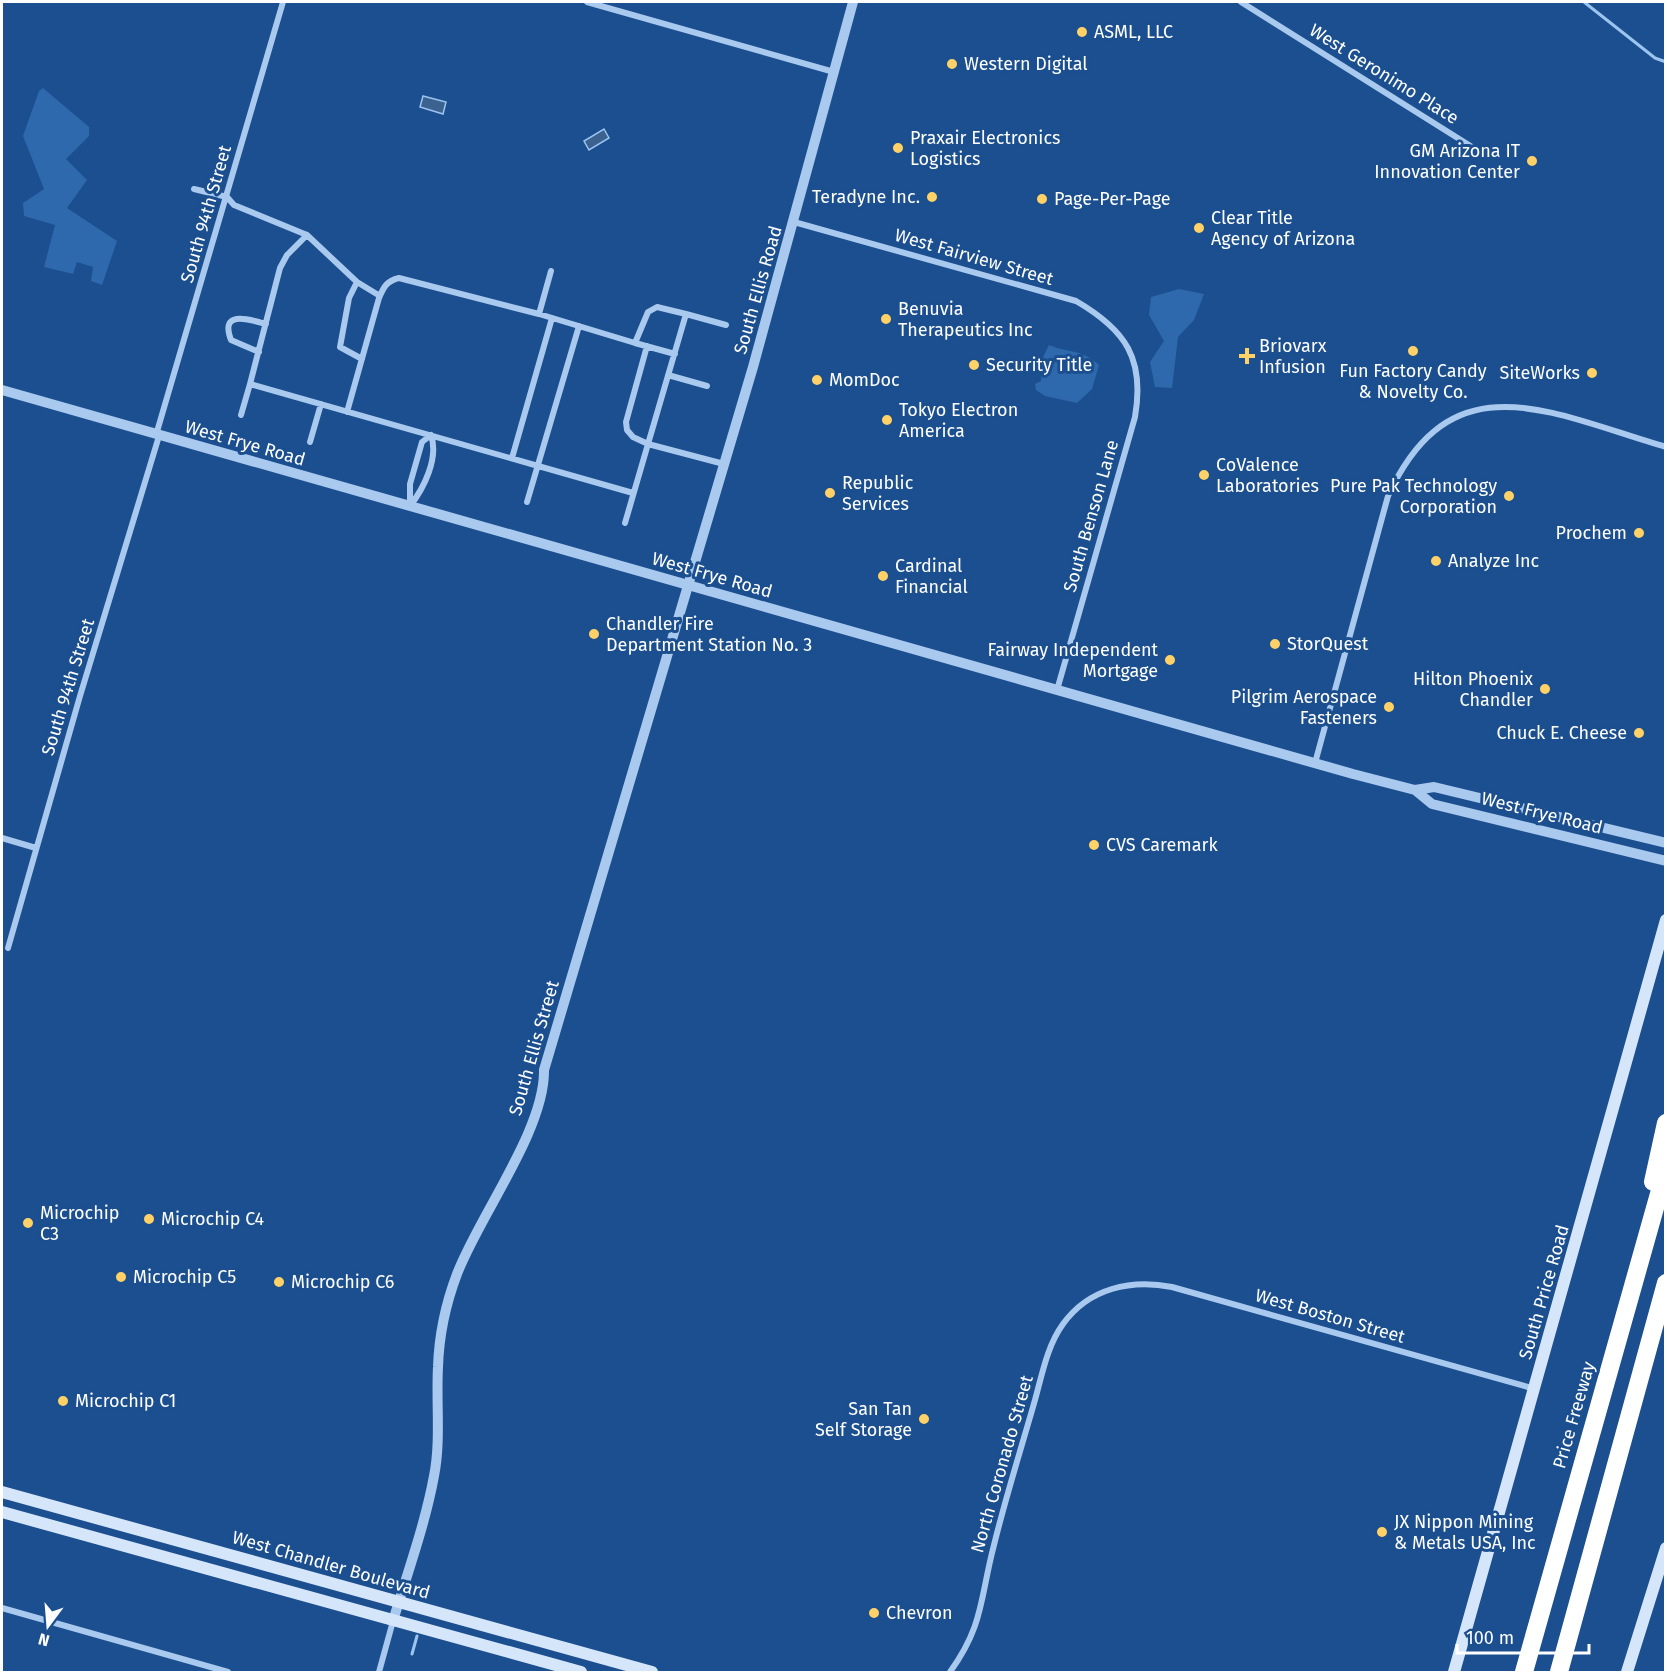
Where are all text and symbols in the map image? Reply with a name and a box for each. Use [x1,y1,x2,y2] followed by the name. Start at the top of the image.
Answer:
[1305,19,1463,129] street label: West Geronimo Place
[1094,21,1173,43] place label: ASML, LLC
[1075,25,1089,39] marker: ASML, LLC
[964,53,1088,75] place label: Western Digital
[945,57,959,71] marker: Western Digital
[910,127,1060,170] place label: Praxair Electronics Logistics
[1374,140,1521,183] place label: GM Arizona IT Innovation Center
[891,141,905,155] marker: Praxair Electronics Logistics
[176,142,236,285] street label: South 94th Street
[1525,154,1539,168] marker: GM Arizona IT Innovation Center
[812,186,920,208] place label: Teradyne Inc.
[1054,188,1171,210] place label: Page-Per-Page
[925,190,939,204] marker: Teradyne Inc.
[1035,192,1049,206] marker: Page-Per-Page
[1211,207,1355,250] place label: Clear Title Agency of Arizona
[1192,221,1206,235] marker: Clear Title Agency of Arizona
[729,223,787,357] street label: South Ellis Road
[892,224,1056,290] street label: West Fairview Street
[898,298,1033,341] place label: Benuvia Therapeutics Inc
[879,312,893,326] marker: Benuvia Therapeutics Inc
[1259,335,1327,378] place label: Briovarx Infusion
[1406,344,1420,358] marker: Fun Factory Candy & Novelty Co.
[1240,349,1254,363] marker: Briovarx Infusion
[986,354,1092,376] place label: Security Title
[967,358,981,372] marker: Security Title
[1339,360,1487,403] place label: Fun Factory Candy & Novelty Co.
[1499,362,1580,384] place label: SiteWorks
[1585,366,1599,380] marker: SiteWorks
[829,369,900,391] place label: MomDoc
[810,373,824,387] marker: MomDoc
[899,399,1018,442] place label: Tokyo Electron America
[880,413,894,427] marker: Tokyo Electron America
[182,415,308,471] street label: West Frye Road
[1059,437,1123,595] street label: South Benson Lane
[1216,454,1319,497] place label: CoValence Laboratories
[1197,468,1211,482] marker: CoValence Laboratories
[842,472,914,515] place label: Republic Services
[1330,475,1497,518] place label: Pure Pak Technology Corporation
[823,486,837,500] marker: Republic Services
[1502,489,1516,503] marker: Pure Pak Technology Corporation
[1556,522,1627,544] place label: Prochem
[1632,526,1646,540] marker: Prochem
[649,547,775,603] street label: West Frye Road
[1448,550,1540,572] place label: Analyze Inc
[1429,554,1443,568] marker: Analyze Inc
[895,555,968,598] place label: Cardinal Financial
[876,569,890,583] marker: Cardinal Financial
[606,613,812,656] place label: Chandler Fire Department Station No. 3
[37,615,99,758] street label: South 94th Street
[587,627,601,641] marker: Chandler Fire Department Station No. 3
[1287,633,1369,655] place label: StorQuest
[1268,637,1282,651] marker: StorQuest
[987,639,1158,682] place label: Fairway Independent Mortgage
[1163,653,1177,667] marker: Fairway Independent Mortgage
[1413,668,1533,711] place label: Hilton Phoenix Chandler
[1538,682,1552,696] marker: Hilton Phoenix Chandler
[1231,686,1377,729] place label: Pilgrim Aerospace Fasteners
[1382,700,1396,714] marker: Pilgrim Aerospace Fasteners
[1496,722,1627,744] place label: Chuck E. Cheese
[1632,726,1646,740] marker: Chuck E. Cheese
[1479,787,1605,839] street label: West Frye Road
[1106,834,1218,856] place label: CVS Caremark
[1087,838,1101,852] marker: CVS Caremark
[504,977,564,1118] street label: South Ellis Street
[40,1202,120,1245] place label: Microchip C3
[161,1208,264,1230] place label: Microchip C4
[142,1212,156,1226] marker: Microchip C4
[21,1216,35,1230] marker: Microchip C3
[1514,1222,1574,1362] street label: South Price Road
[133,1266,236,1288] place label: Microchip C5
[114,1270,128,1284] marker: Microchip C5
[291,1271,394,1293] place label: Microchip C6
[272,1275,286,1289] marker: Microchip C6
[1253,1284,1408,1348] street label: West Boston Street
[1548,1359,1600,1471] street label: Price Freeway
[966,1372,1038,1555] street label: North Coronado Street
[75,1390,176,1412] place label: Microchip C1
[56,1394,70,1408] marker: Microchip C1
[815,1398,912,1441] place label: San Tan Self Storage
[917,1412,931,1426] marker: San Tan Self Storage
[1394,1511,1536,1554] place label: JX Nippon Mining & Metals USA, Inc
[1375,1525,1389,1539] marker: JX Nippon Mining & Metals USA, Inc
[230,1526,432,1604] street label: West Chandler Boulevard
[18,1596,78,1656] north arrow
[886,1602,953,1624] place label: Chevron
[867,1606,881,1620] marker: Chevron
[1457,1617,1589,1655] scale bar
[1466,1627,1514,1649] text: 100 m
[36,1629,52,1651] text: N

